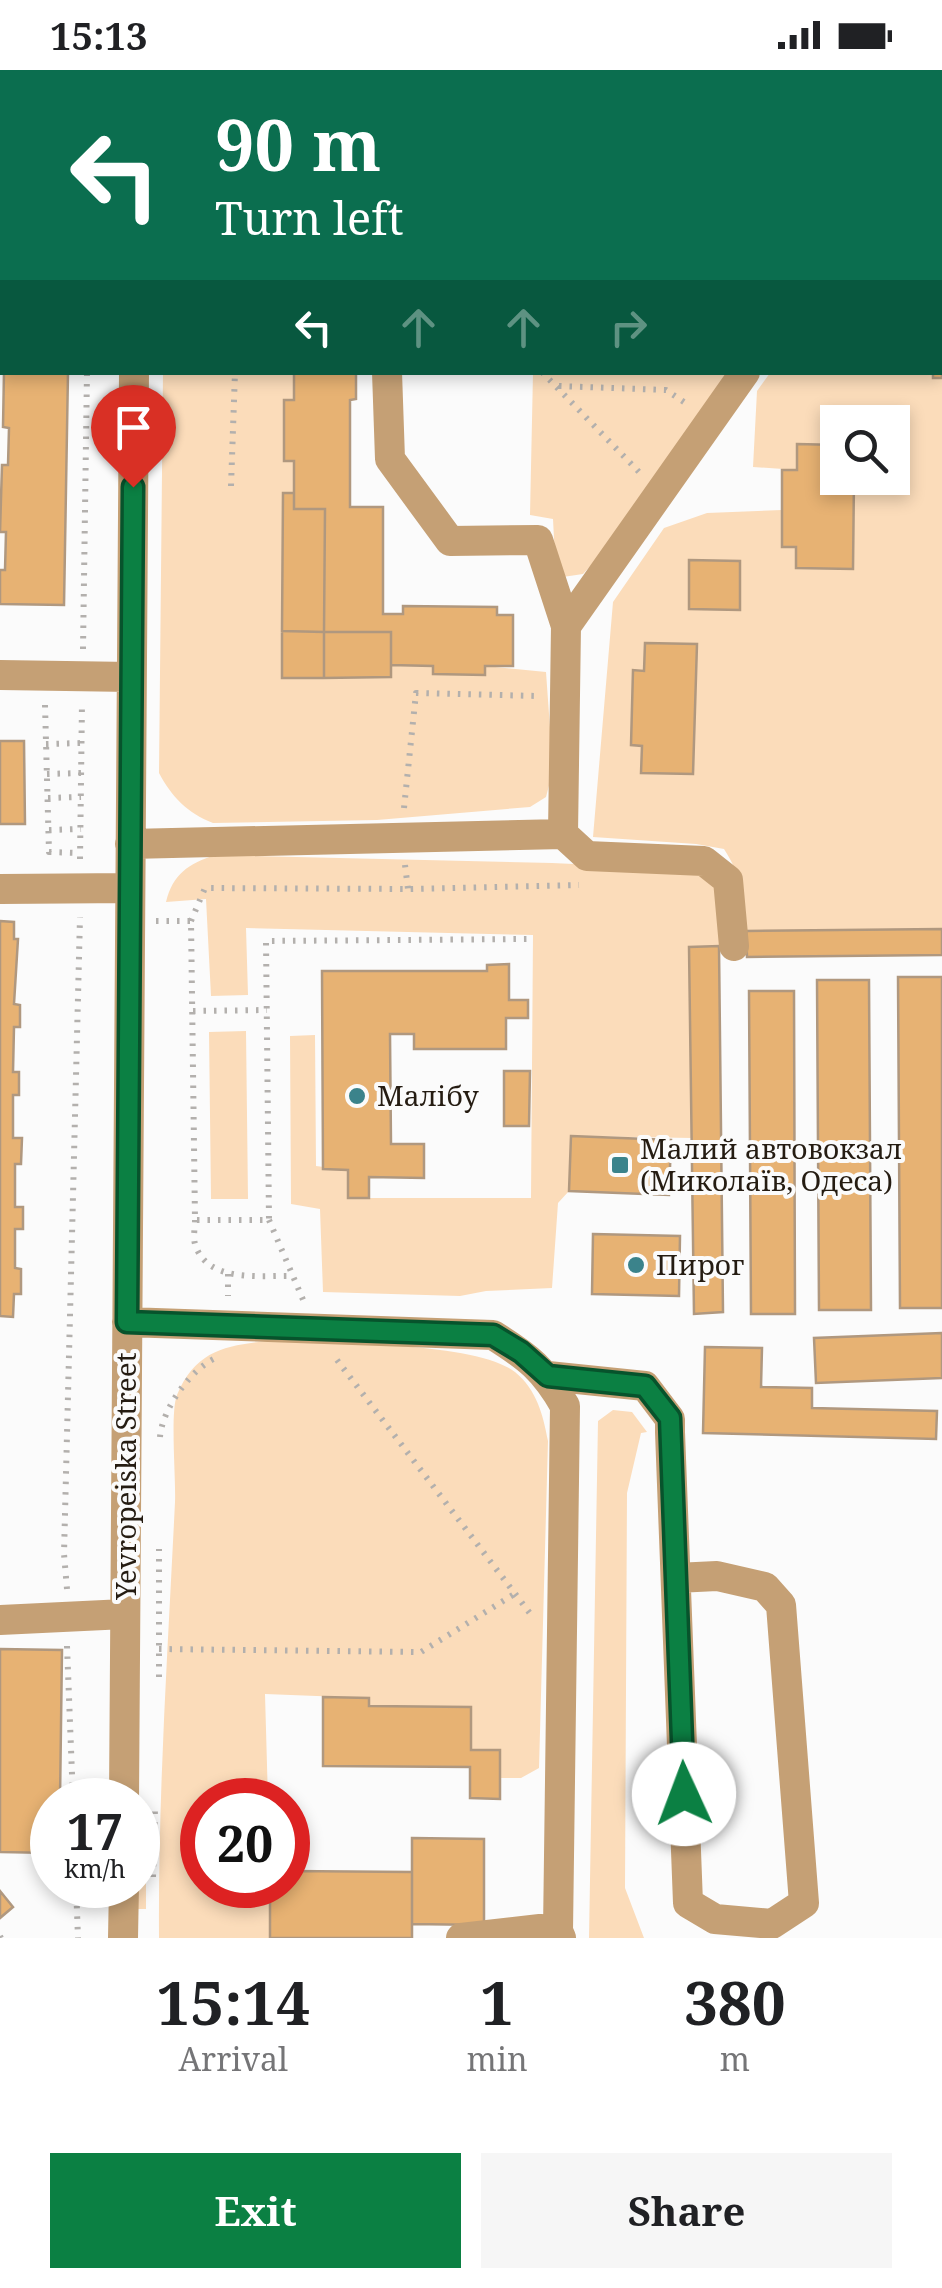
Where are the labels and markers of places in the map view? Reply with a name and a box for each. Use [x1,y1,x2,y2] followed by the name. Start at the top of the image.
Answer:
[91,385,176,488] pin
[377,1076,479,1114] place label: Малібу
[346,1085,368,1107] marker: Малібу
[640,1129,902,1199] place label: Малий автовокзал (Миколаїв, Одеса)
[609,1154,631,1176] marker: Малий автовокзал (Миколаїв, Одеса)
[656,1245,744,1283] place label: Пирог
[625,1254,647,1276] marker: Пирог

